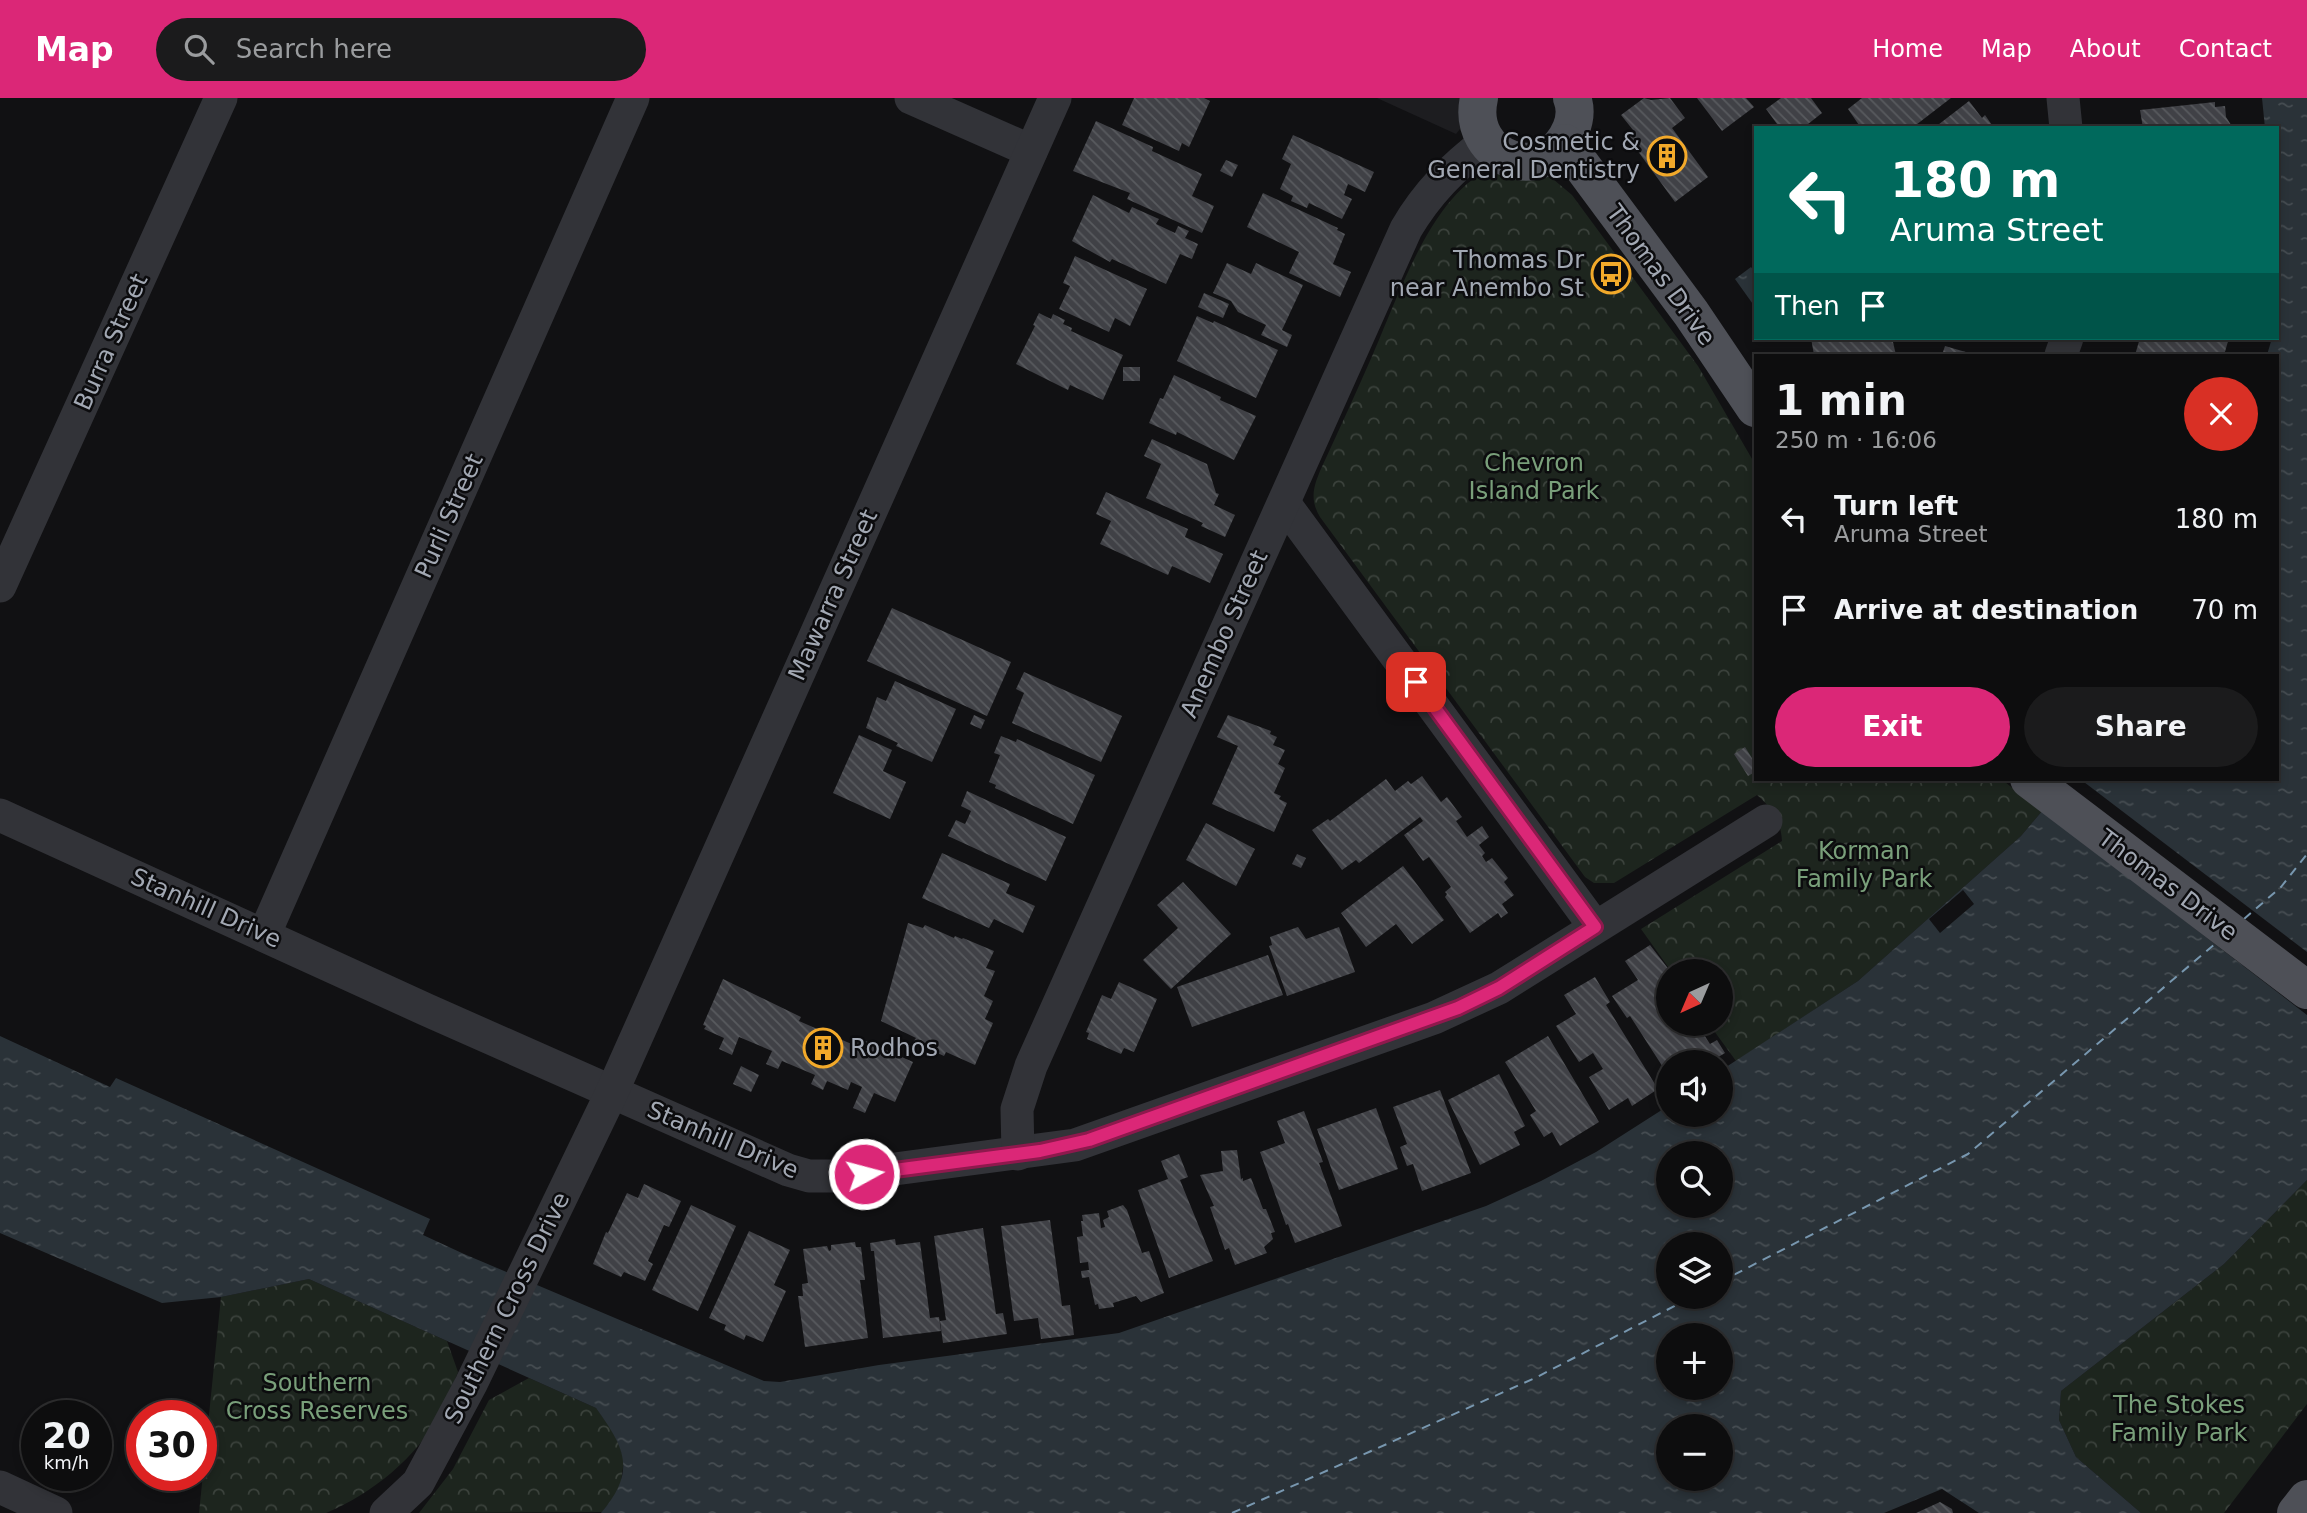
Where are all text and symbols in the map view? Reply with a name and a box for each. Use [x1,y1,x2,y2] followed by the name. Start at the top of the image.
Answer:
[156,18,646,81] search box
[35,30,114,69] text: Map
[180,30,218,68] icon: search
[236,34,392,64] text: Search here
[1872,35,1943,63] text: Home
[1981,35,2032,63] text: Map
[2070,35,2141,63] text: About
[2179,35,2272,63] text: Contact
[1427,128,1640,184] place label: Cosmetic & General Dentistry
[1646,135,1688,177] building icon: Cosmetic & General Dentistry
[1890,152,2060,209] text: 180 m
[1775,154,1866,245] icon: left
[1600,199,1721,351] street label: Thomas Drive
[1890,211,2104,249] text: Aruma Street
[1390,246,1584,302] place label: Thomas Dr near Anembo St
[1590,253,1632,295] bus stop icon: Thomas Dr near Anembo St
[68,270,154,414] street label: Burra Street
[1854,287,1892,325] icon: arrive
[1775,291,1840,321] text: Then
[1775,376,1907,425] text: 1 min
[2184,377,2258,451] button: close
[1775,427,1937,453] text: 250 m · 16:06
[1469,449,1600,505] park label: Chevron Island Park
[409,450,489,582] street label: Purli Street
[1834,491,1958,521] text: Turn left
[1775,500,1813,538] icon: left
[2175,504,2258,534] text: 180 m
[783,505,883,685] street label: Mawarra Street
[1834,521,1987,547] text: Aruma Street
[1175,546,1273,722] street label: Anembo Street
[1775,591,1813,629] icon: arrive
[1834,595,2138,625] text: Arrive at destination
[2191,595,2258,625] text: 70 m
[1386,652,1446,712] pin
[1397,663,1435,701] icon: arrive
[1775,687,2010,767] button: Exit
[2024,687,2258,767] button: Share
[2092,823,2243,946] street label: Thomas Drive
[1796,837,1932,893] park label: Korman Family Park
[127,862,285,954] street label: Stanhill Drive
[1656,959,1732,1036] north arrow
[1656,959,1733,1491] map controls
[802,1027,844,1069] building icon: Rodhos
[850,1034,938,1062] place label: Rodhos
[1656,1050,1733,1127] button: sound
[643,1096,803,1184] street label: Stanhill Drive
[827,1137,901,1211] position arrow
[1656,1141,1733,1218] button: search
[439,1188,575,1428] street label: Southern Cross Drive
[1656,1232,1733,1309] button: layers
[1656,1323,1733,1400] button: +
[226,1369,408,1425] park label: Southern Cross Reserves
[2111,1391,2247,1447] park label: The Stokes Family Park
[126,1400,217,1491] speed limit sign: 30
[1656,1414,1733,1491] button: −
[42,1416,91,1456] text: 20
[44,1452,89,1473] text: km/h

